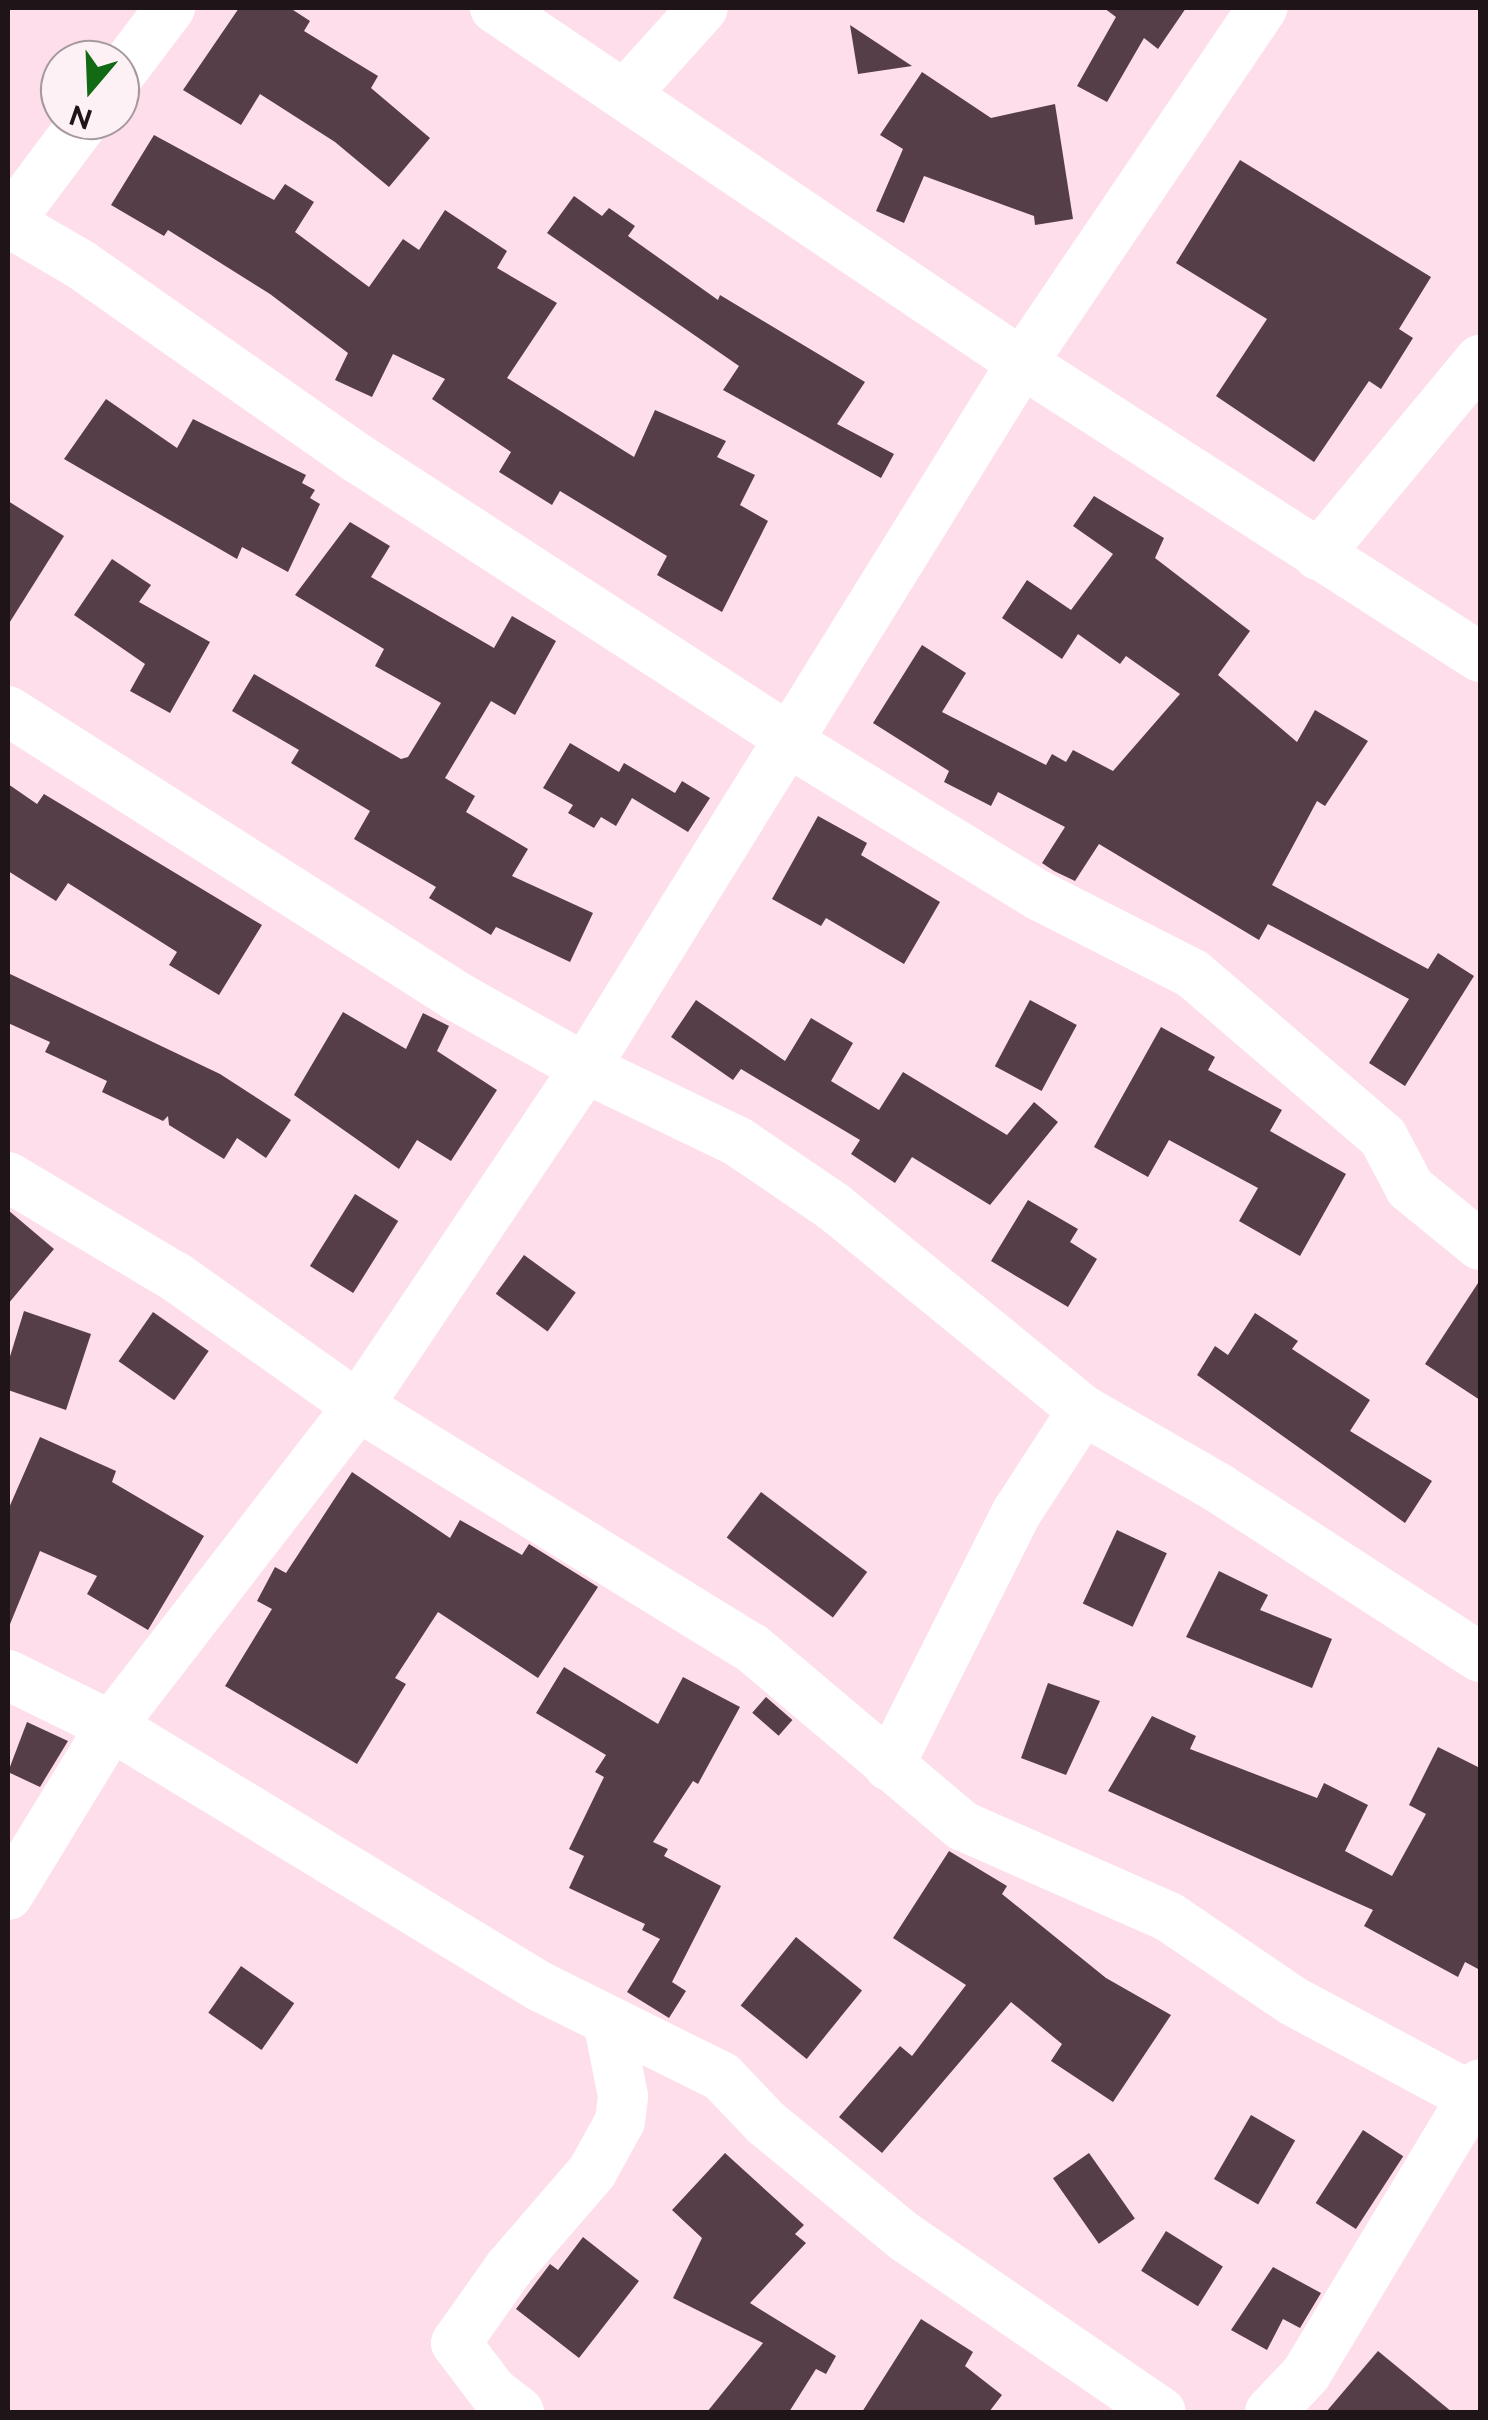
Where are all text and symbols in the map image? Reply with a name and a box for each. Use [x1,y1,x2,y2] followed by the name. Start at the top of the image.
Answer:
[40,40,140,140] north arrow
[65,98,96,136] text: N

